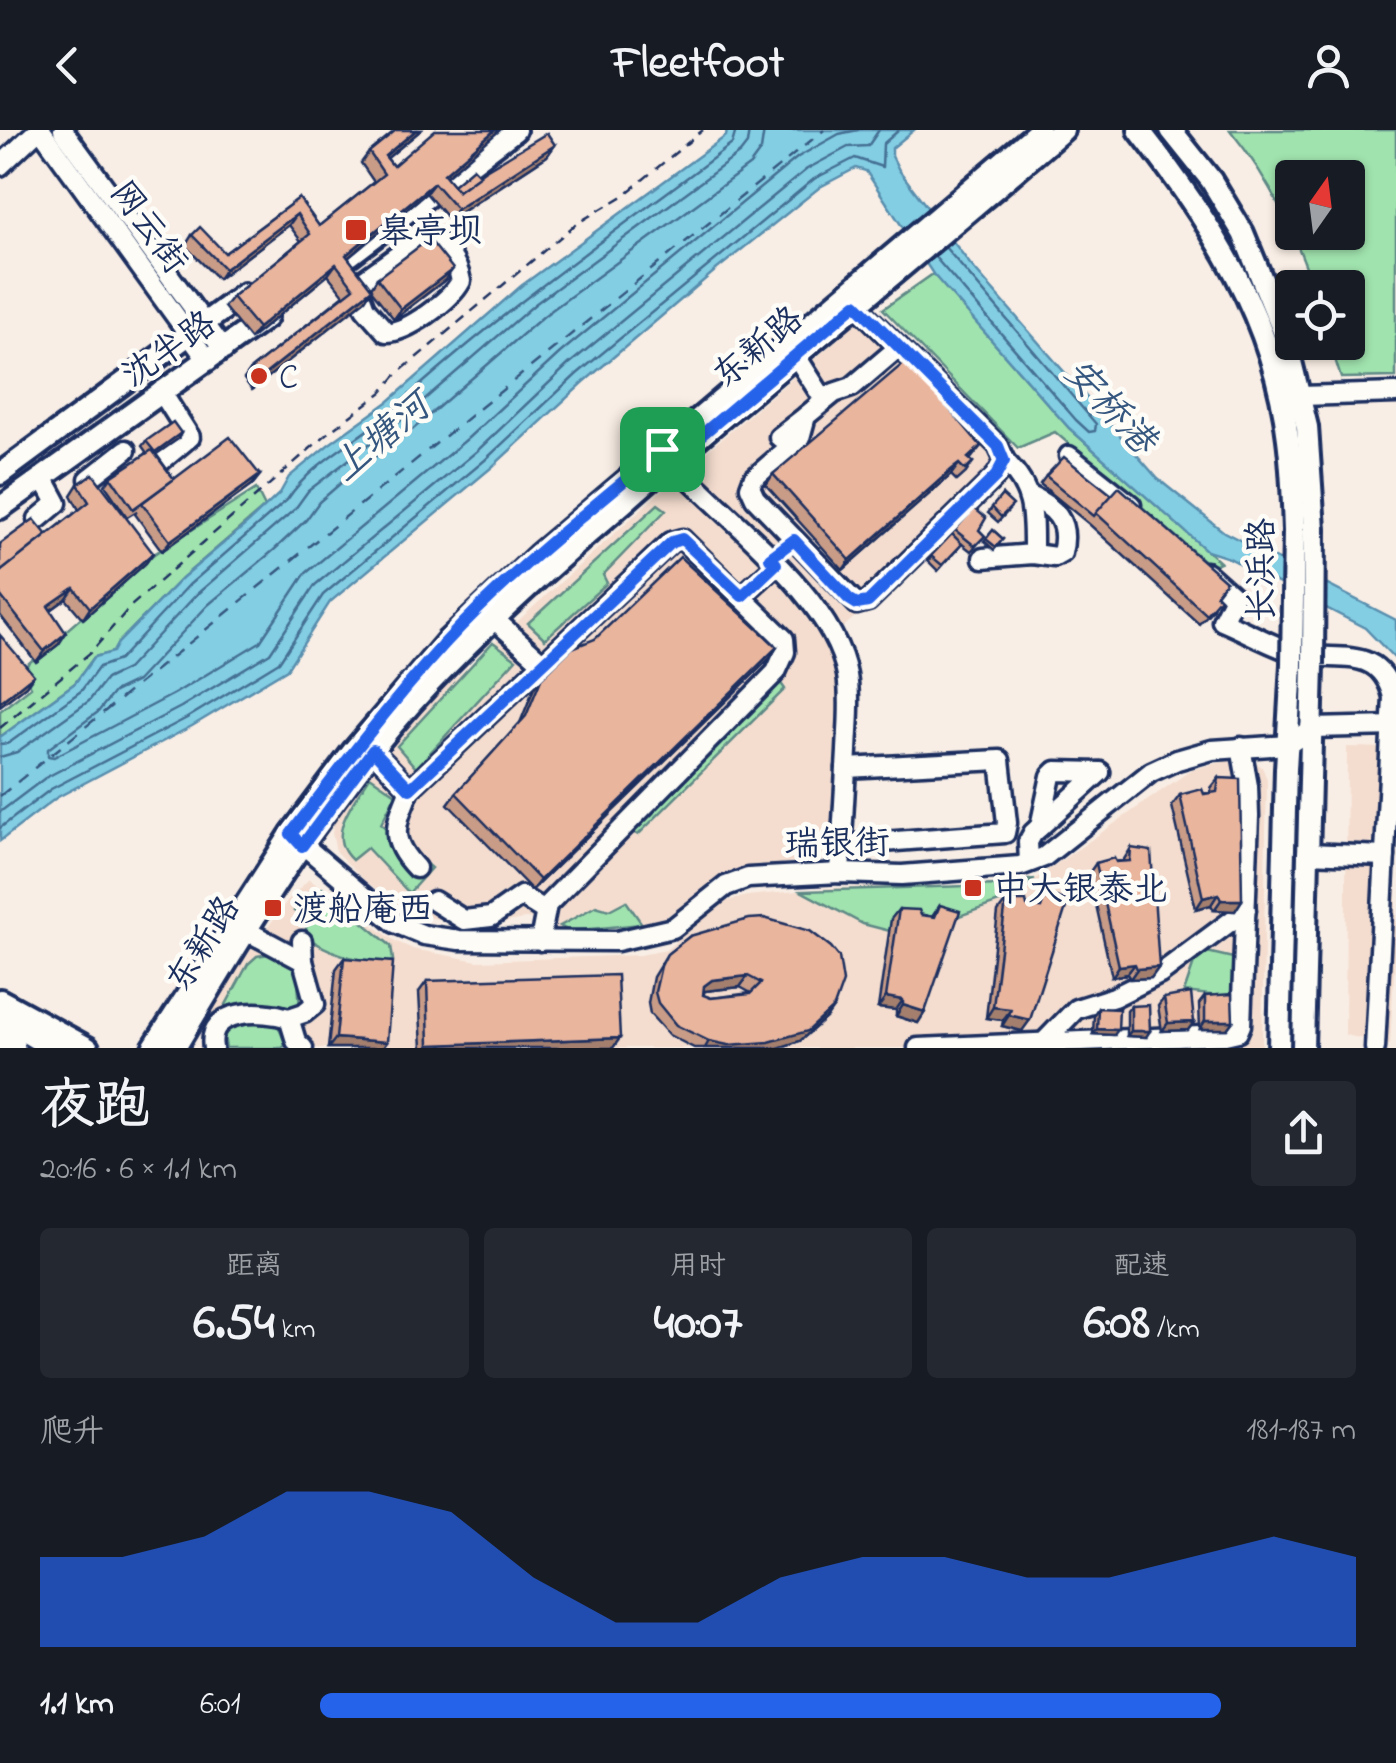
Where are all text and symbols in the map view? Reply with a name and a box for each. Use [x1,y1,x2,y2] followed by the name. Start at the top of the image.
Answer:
[612,32,784,98] text: Fleetfoot
[40,38,95,93] icon: back
[1301,38,1356,93] icon: person
[1275,160,1365,250] north arrow
[1275,160,1365,360] map controls
[96,171,199,286] street label: 网云街
[378,208,483,259] place label: 皋亭坝
[343,217,369,243] marker: 皋亭坝
[1275,270,1365,360] button: locate
[703,295,816,402] street label: 东新路
[112,300,228,402] street label: 沈半路
[1049,347,1169,471] water label: 安桥港
[279,354,298,405] place label: C
[248,365,270,387] marker: C
[321,377,449,497] water label: 上塘河
[620,407,705,492] pin
[635,422,690,477] icon: arrive
[1238,517,1289,623] street label: 长浜路
[784,819,890,872] street label: 瑞银街
[993,866,1168,917] place label: 中大银泰北
[962,877,984,899] marker: 中大银泰北
[293,886,433,937] place label: 渡船庵西
[156,887,254,1003] street label: 东新路
[262,897,284,919] marker: 渡船庵西
[40,1069,150,1149] text: 夜跑
[1251,1081,1356,1186] button: share
[40,1147,237,1194] text: 20:16 · 6 × 1.1 km
[226,1247,282,1288] text: 距离
[670,1247,726,1288] text: 用时
[1114,1247,1170,1288] text: 配速
[193,1288,275,1361] text: 6.54
[654,1288,742,1361] text: 40:07
[1084,1288,1150,1361] text: 6:08
[275,1310,316,1351] text: km
[1150,1310,1200,1351] text: /km
[1246,1408,1356,1455] text: 181–187 m
[40,1410,104,1457] text: 爬升
[40,1682,114,1729] text: 1.1 km
[200,1682,241,1729] text: 6:01

